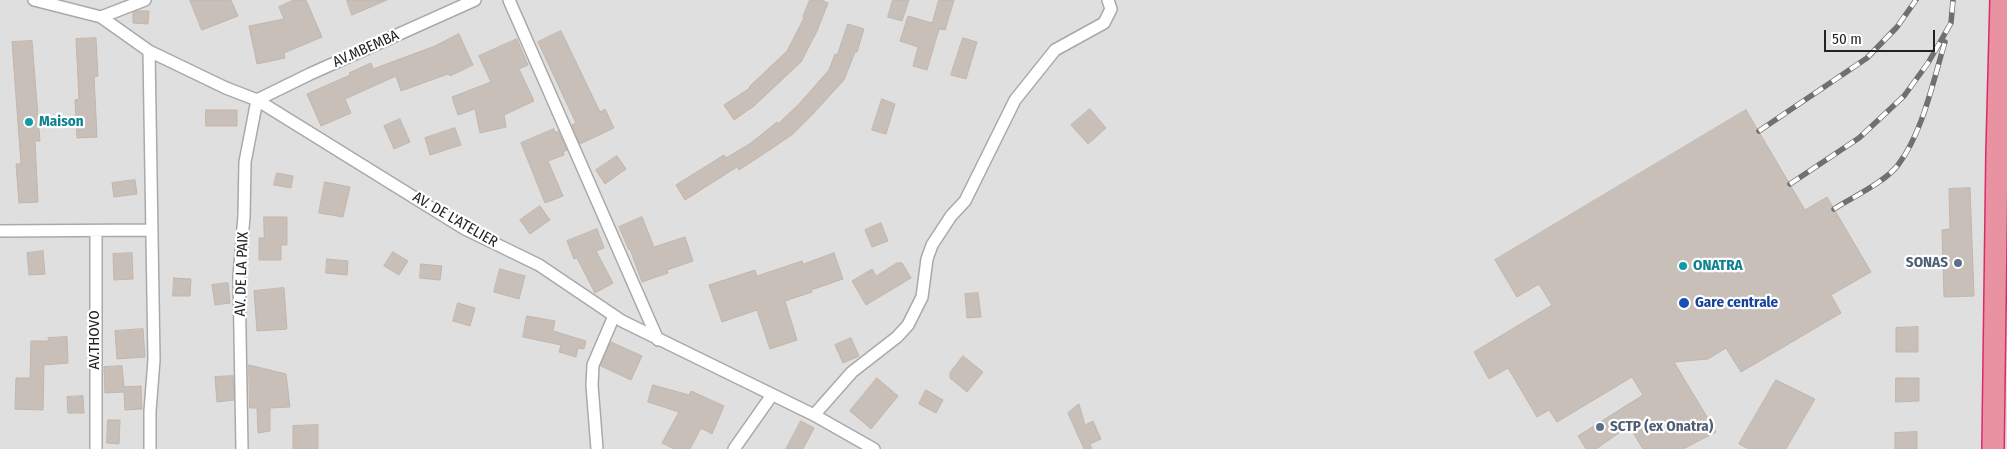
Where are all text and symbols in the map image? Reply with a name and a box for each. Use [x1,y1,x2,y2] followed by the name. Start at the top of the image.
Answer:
[1827,20,1938,52] scale bar
[330,26,402,72] street label: AV.MBEMBA
[1832,30,1862,48] text: 50 m
[39,113,84,131] place label: Maison
[23,116,35,128] marker: Maison
[409,188,501,252] street label: AV. DE L'ATELIER
[232,231,252,317] street label: AV. DE LA PAIX
[1906,254,1948,272] place label: SONAS
[1693,257,1743,275] place label: ONATRA
[1952,257,1964,269] marker: SONAS
[1677,260,1689,272] marker: ONATRA
[1695,294,1778,312] place label: Gare centrale
[1677,296,1691,310] marker: Gare centrale
[86,310,104,370] street label: AV.THOVO
[1610,418,1713,436] place label: SCTP (ex Onatra)
[1594,421,1606,433] marker: SCTP (ex Onatra)

